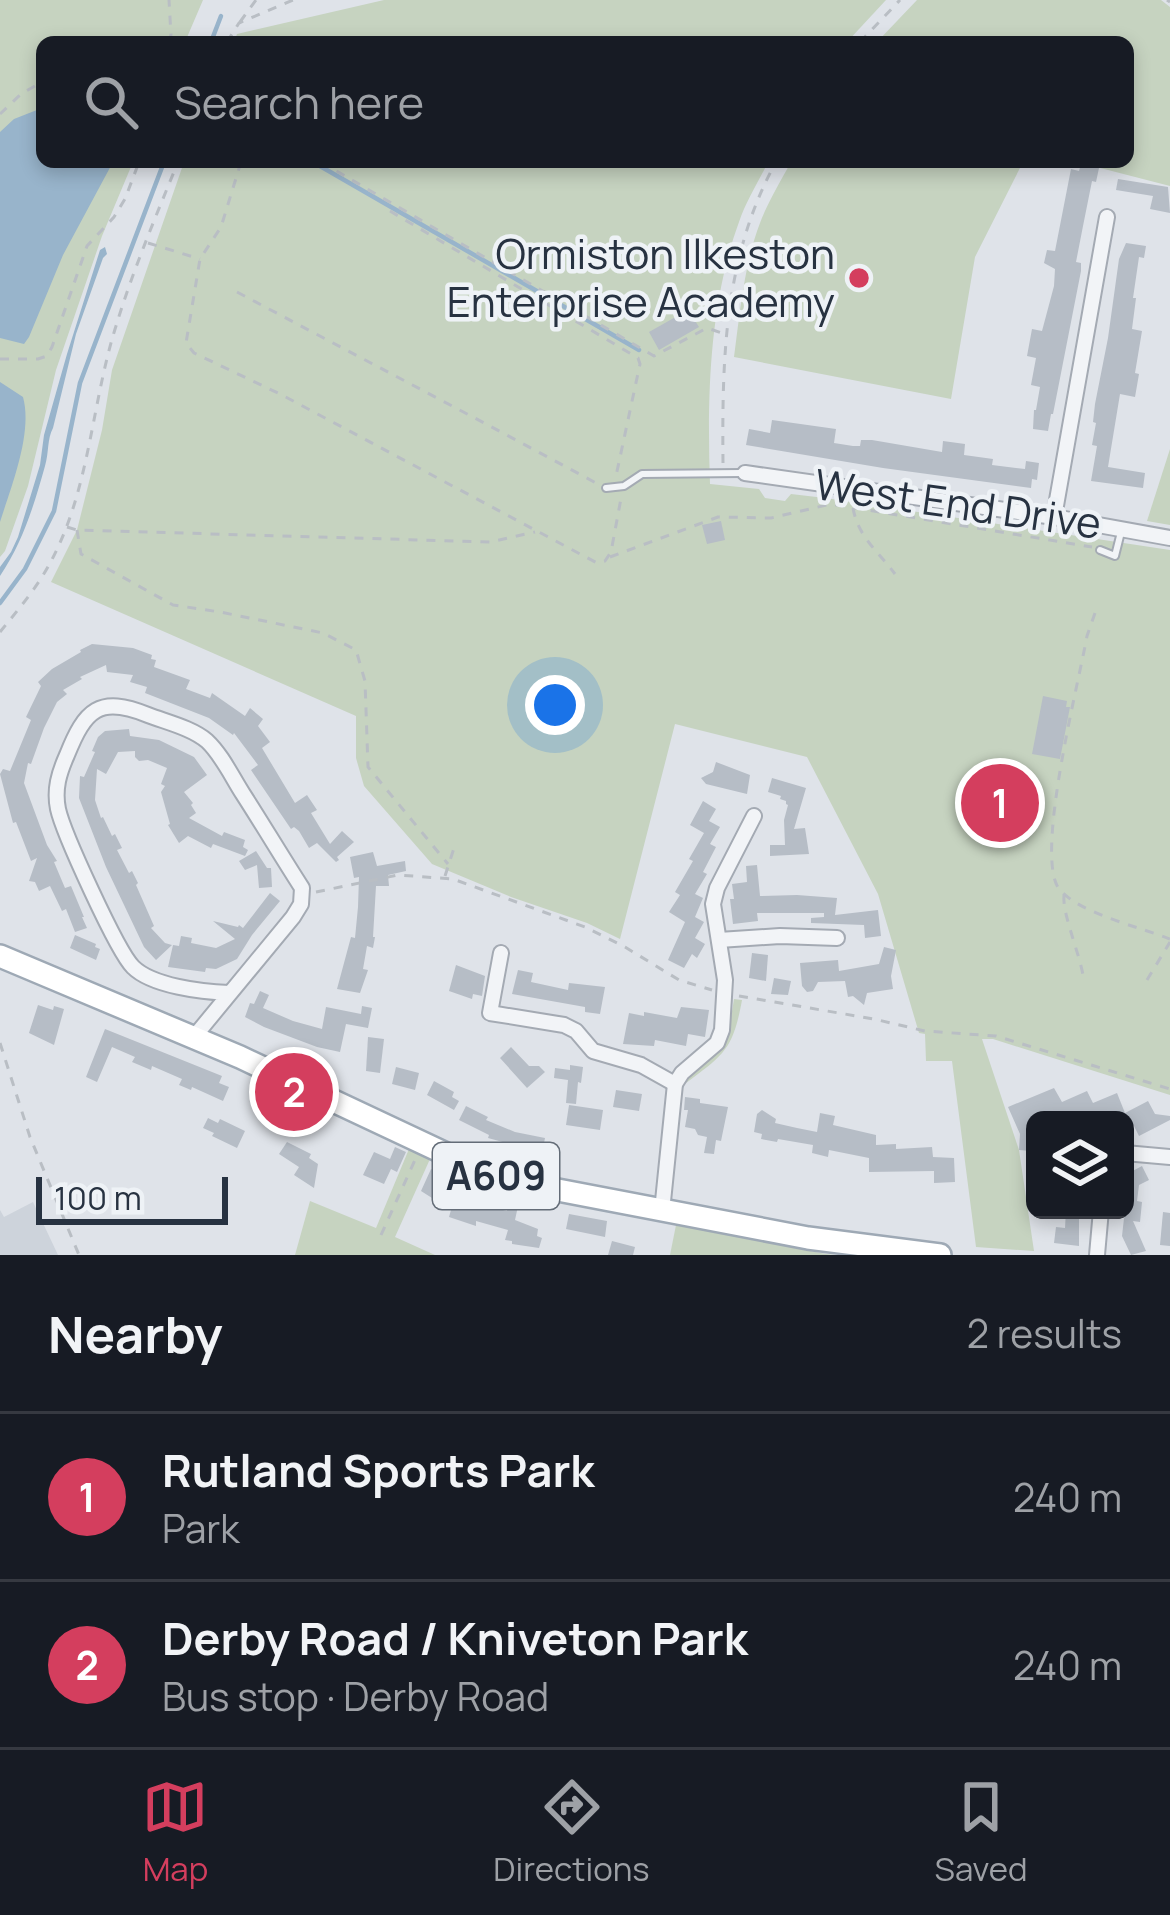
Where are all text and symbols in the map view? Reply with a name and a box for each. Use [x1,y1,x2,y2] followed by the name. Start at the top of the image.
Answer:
[36,36,1134,168] search box
[78,69,144,135] icon: search
[174,71,424,133] text: Search here
[447,224,835,330] place label: Ormiston Ilkeston Enterprise Academy
[846,265,872,291] marker: Ormiston Ilkeston Enterprise Academy
[811,454,1105,552] street label: West End Drive
[525,675,585,735] your location
[961,758,1039,848] pin: 1
[255,1047,333,1137] pin: 2
[1026,1111,1134,1219] map controls
[1026,1111,1134,1219] button: layers
[433,1143,559,1209] road number: A609
[36,1171,228,1224] scale bar
[54,1175,142,1220] text: 100 m
[48,1299,223,1368] text: Nearby
[967,1306,1122,1360] text: 2 results
[162,1439,595,1501] text: Rutland Sports Park
[78,1470,96,1524] text: 1
[1013,1470,1122,1524] text: 240 m
[162,1501,240,1555] text: Park
[162,1607,748,1669] text: Derby Road / Kniveton Park
[75,1638,99,1692] text: 2
[1013,1638,1122,1692] text: 240 m
[162,1669,549,1723] text: Bus stop · Derby Road
[142,1774,208,1891] tab: Map
[493,1774,650,1891] tab: Directions
[935,1774,1028,1891] tab: Saved

